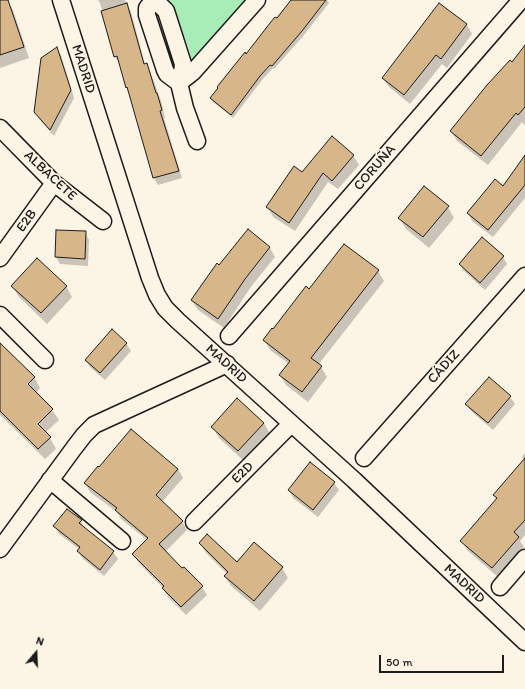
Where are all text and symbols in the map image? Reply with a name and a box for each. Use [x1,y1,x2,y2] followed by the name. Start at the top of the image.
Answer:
[67,42,99,96] street label: MADRID
[350,142,400,194] street label: CORUÑA
[20,147,80,205] street label: ALBACETE
[13,206,41,236] street label: E2B
[202,341,250,387] street label: MADRID
[424,347,464,387] street label: CÁDIZ
[228,458,258,488] street label: E2D
[440,561,488,607] street label: MADRID
[16,633,56,673] north arrow
[34,634,46,649] text: N
[381,647,506,673] scale bar
[386,655,412,669] text: 50 m

